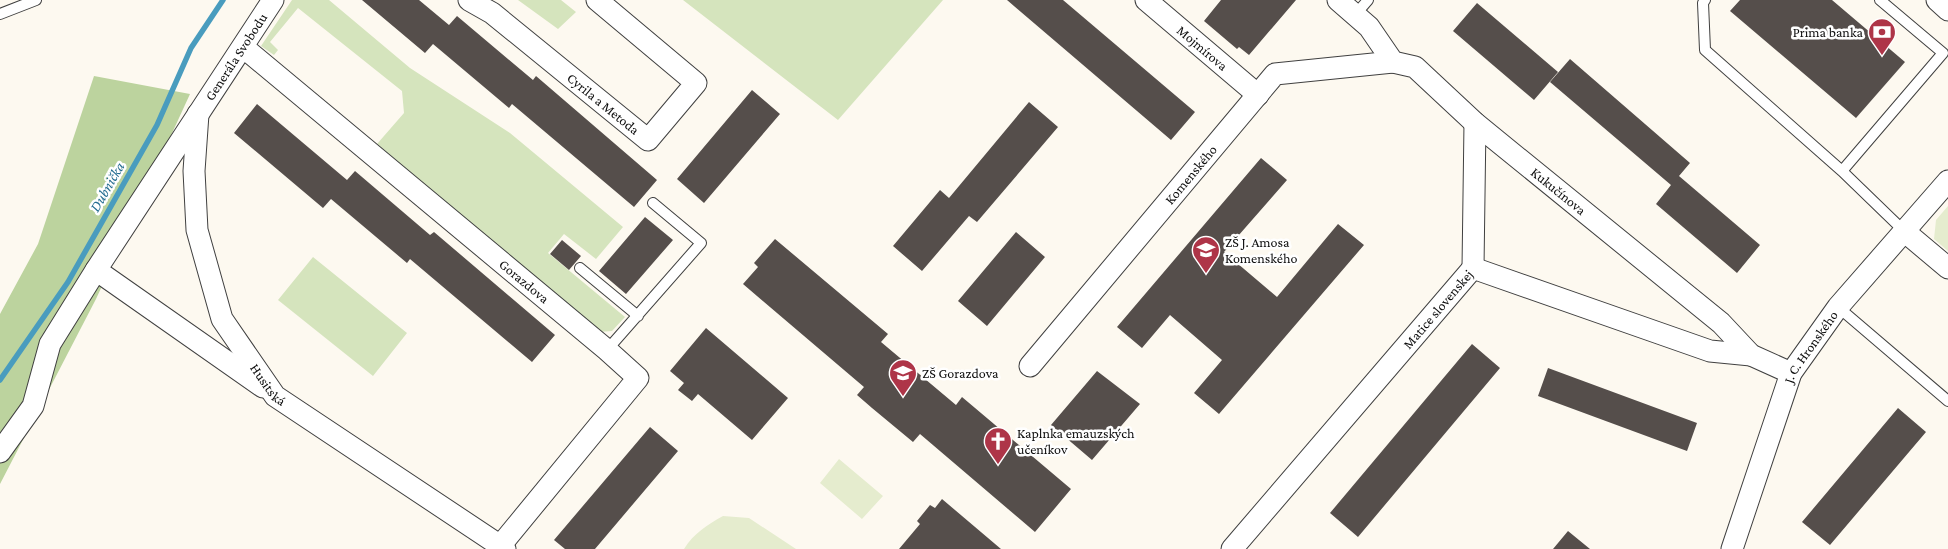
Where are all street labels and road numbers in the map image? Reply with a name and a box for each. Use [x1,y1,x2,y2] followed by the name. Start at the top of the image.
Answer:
[201,9,271,103] street label: Generála Svobodu
[1174,22,1231,74] street label: Mojmírova
[564,70,643,138] street label: Cyrila a Metoda
[1161,142,1220,207] street label: Komenského
[1528,164,1590,218] street label: Kukučínova
[496,256,553,307] street label: Gorazdova
[1399,266,1477,352] street label: Matice slovenskej
[1780,307,1841,387] street label: J. C. Hronského
[247,360,289,409] street label: Husitská

